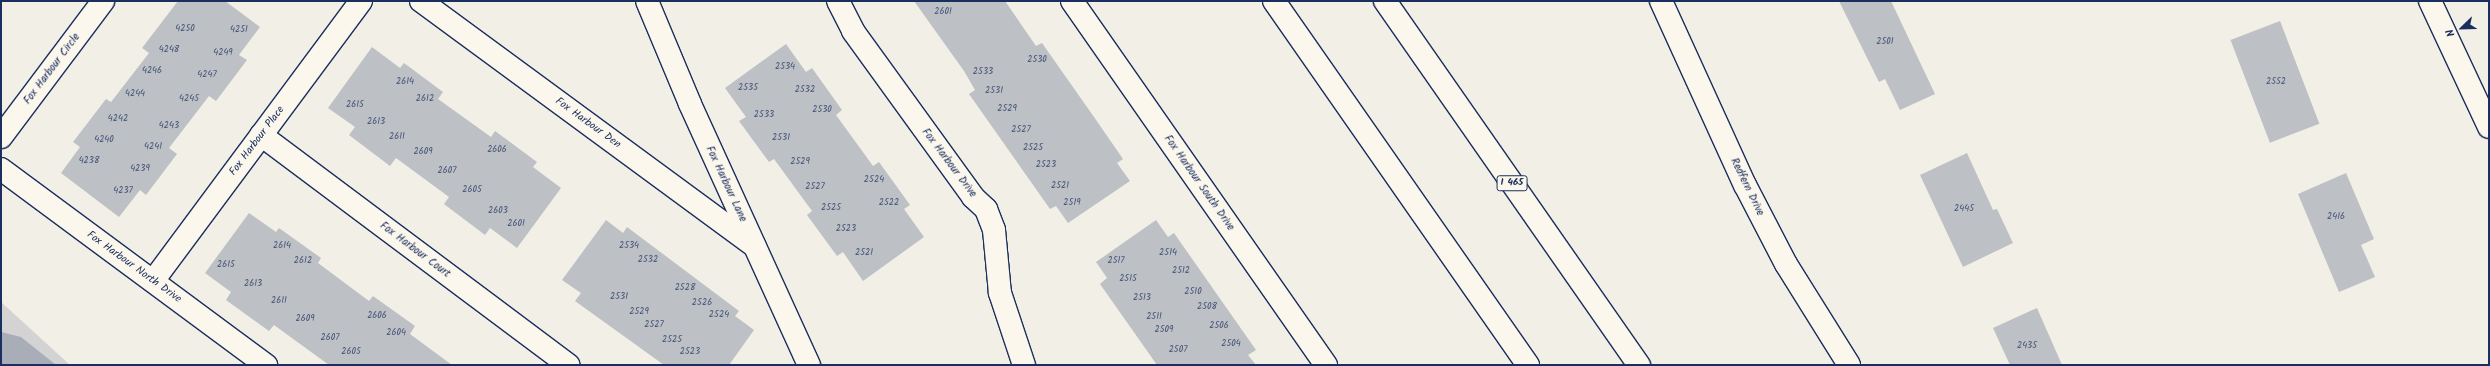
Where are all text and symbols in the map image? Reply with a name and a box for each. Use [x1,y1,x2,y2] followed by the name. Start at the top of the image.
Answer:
[934,7,952,17] house number: 2601
[2442,8,2482,48] north arrow
[175,24,195,34] house number: 4250
[230,25,248,35] house number: 4251
[2441,26,2461,39] text: N
[21,31,83,107] street label: Fox Harbour Circle
[1876,37,1894,47] house number: 2501
[159,45,179,55] house number: 4248
[213,48,233,58] house number: 4249
[1027,55,1047,65] house number: 2530
[775,62,795,72] house number: 2534
[142,66,162,76] house number: 4246
[973,67,993,77] house number: 2533
[197,70,217,80] house number: 4247
[396,77,414,87] house number: 2614
[2266,77,2286,87] house number: 2552
[738,83,758,93] house number: 2535
[795,85,815,95] house number: 2532
[985,86,1003,96] house number: 2531
[125,89,145,99] house number: 4244
[179,94,199,104] house number: 4245
[416,94,434,104] house number: 2612
[553,95,623,151] street label: Fox Harbour Den
[346,100,364,110] house number: 2615
[227,104,287,178] street label: Fox Harbour Place
[997,104,1017,114] house number: 2529
[812,105,832,115] house number: 2530
[754,110,774,120] house number: 2533
[108,114,128,124] house number: 4242
[367,117,385,127] house number: 2613
[159,121,179,131] house number: 4243
[1011,125,1031,135] house number: 2527
[919,126,979,200] street label: Fox Harbour Drive
[389,132,405,142] house number: 2611
[772,133,790,143] house number: 2531
[1161,133,1237,233] street label: Fox Harbour South Drive
[94,135,114,145] house number: 4240
[144,142,162,152] house number: 4241
[1023,143,1043,153] house number: 2525
[703,144,749,224] street label: Fox Harbour Lane
[487,145,507,155] house number: 2606
[413,147,433,157] house number: 2609
[79,156,99,166] house number: 4238
[1727,156,1767,218] street label: Redfern Drive
[790,157,810,167] house number: 2529
[1036,160,1056,170] house number: 2523
[130,164,150,174] house number: 4239
[438,166,456,176] house number: 2607
[864,175,884,185] house number: 2524
[1496,175,1528,191] road number: I 465
[1051,181,1069,191] house number: 2521
[805,182,825,192] house number: 2527
[462,185,482,195] house number: 2605
[113,186,133,196] house number: 4237
[879,198,899,208] house number: 2522
[1063,198,1081,208] house number: 2519
[821,203,841,213] house number: 2525
[1954,204,1974,214] house number: 2445
[488,206,508,216] house number: 2603
[2327,212,2345,222] house number: 2416
[377,219,453,281] street label: Fox Harbour Court
[507,219,525,229] house number: 2601
[836,224,856,234] house number: 2523
[84,228,184,306] street label: Fox Harbour North Drive
[273,241,291,251] house number: 2614
[619,241,639,251] house number: 2534
[855,248,873,258] house number: 2521
[1159,248,1177,258] house number: 2514
[638,255,658,265] house number: 2532
[294,256,312,266] house number: 2612
[1107,256,1125,266] house number: 2517
[217,260,235,270] house number: 2615
[1172,266,1190,276] house number: 2512
[1119,274,1137,284] house number: 2515
[244,279,262,289] house number: 2613
[675,283,695,293] house number: 2528
[1184,287,1202,297] house number: 2510
[610,292,628,302] house number: 2531
[1133,293,1151,303] house number: 2513
[271,296,287,306] house number: 2611
[692,298,712,308] house number: 2526
[1197,302,1217,312] house number: 2508
[629,307,649,317] house number: 2529
[709,310,729,320] house number: 2524
[367,311,387,321] house number: 2606
[1146,312,1162,322] house number: 2511
[295,314,315,324] house number: 2609
[644,320,664,330] house number: 2527
[1209,321,1229,331] house number: 2506
[1155,325,1173,335] house number: 2509
[386,328,406,338] house number: 2604
[321,333,339,343] house number: 2607
[662,335,682,345] house number: 2525
[1221,339,1241,349] house number: 2504
[2017,341,2037,351] house number: 2435
[1169,345,1187,355] house number: 2507
[341,347,361,357] house number: 2605
[680,347,700,357] house number: 2523

